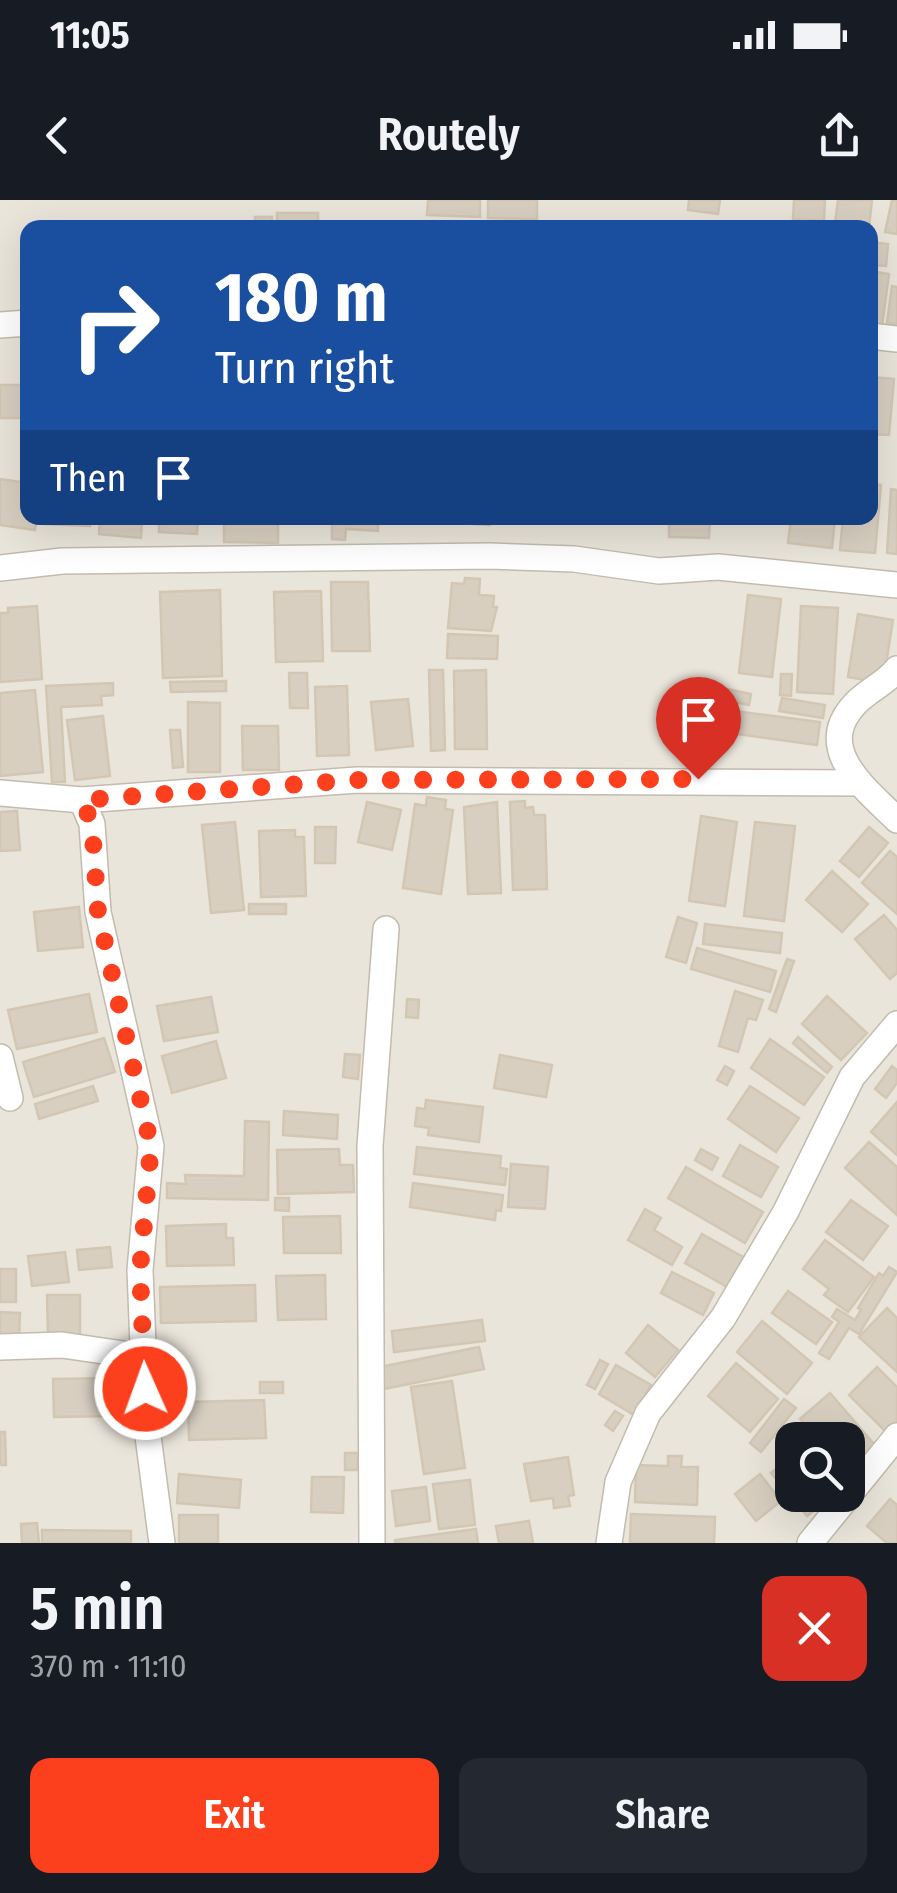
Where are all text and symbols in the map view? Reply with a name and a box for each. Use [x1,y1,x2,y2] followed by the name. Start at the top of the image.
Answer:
[50,12,130,58] text: 11:05
[30,108,85,163] icon: back
[377,108,520,162] text: Routely
[812,108,867,163] icon: share
[215,256,388,340] text: 180 m
[50,260,180,390] icon: right
[215,341,394,395] text: Turn right
[146,450,201,505] icon: arrive
[50,455,126,501] text: Then
[656,677,741,780] pin
[671,692,726,747] icon: arrive
[93,1337,197,1441] position arrow
[775,1422,865,1512] map controls
[775,1422,865,1512] button: search
[30,1573,165,1645] text: 5 min
[762,1576,867,1681] button: close
[30,1647,187,1685] text: 370 m · 11:10
[30,1758,439,1873] button: Exit
[459,1758,867,1873] button: Share

